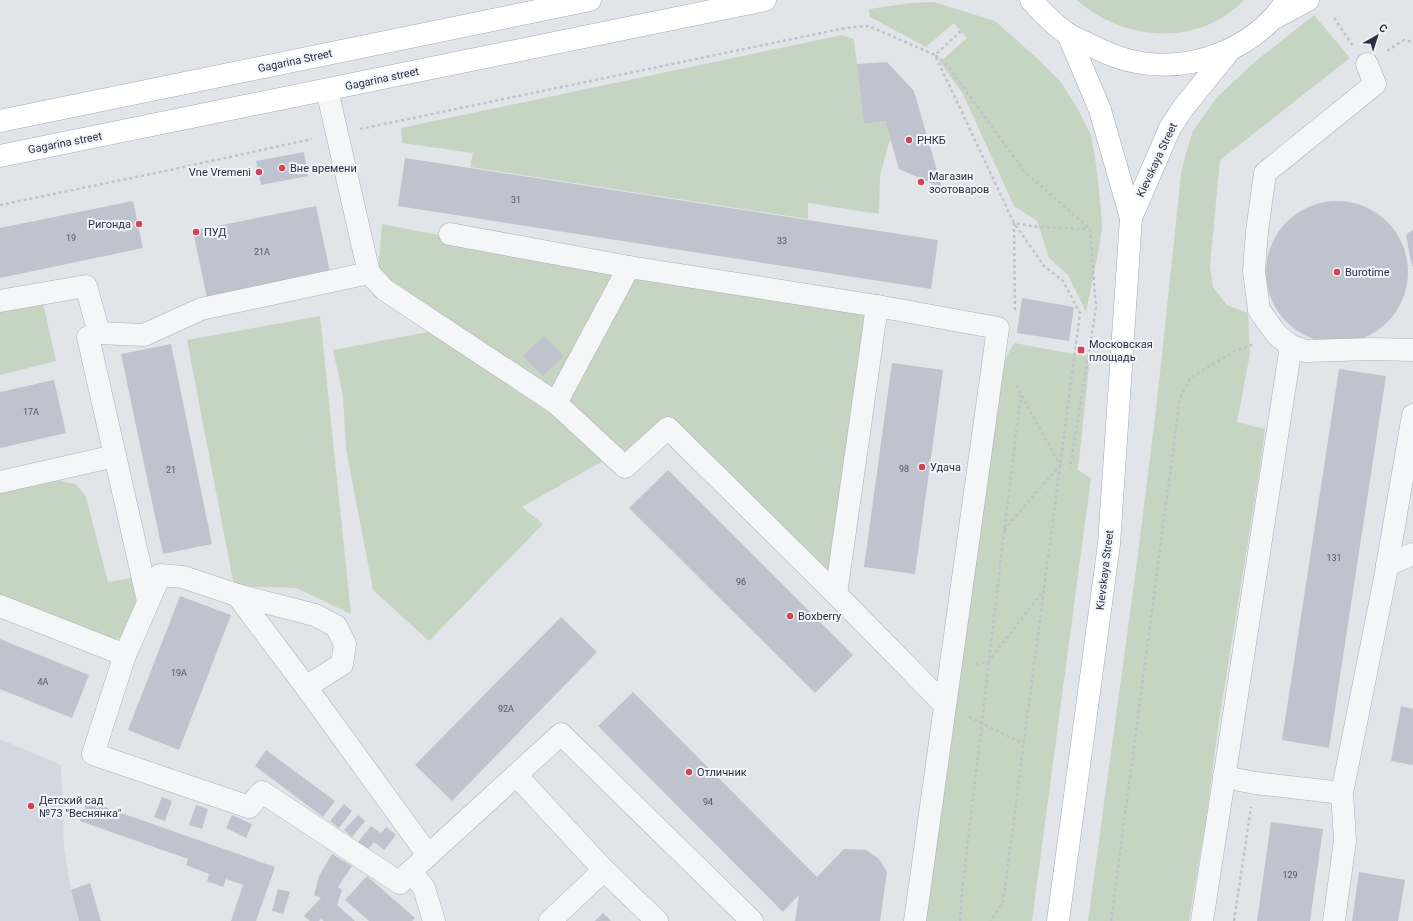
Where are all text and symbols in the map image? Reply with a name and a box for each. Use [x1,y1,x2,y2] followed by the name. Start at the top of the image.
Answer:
[1357,16,1397,56] north arrow
[1376,21,1390,36] text: С
[257,47,334,75] street label: Gagarina Street
[344,65,420,93] street label: Gagarina street
[1134,120,1180,199] street label: Kievskaya Street
[27,129,103,157] street label: Gagarina street
[917,134,946,147] place label: РНКБ
[904,135,914,145] marker: РНКБ
[290,162,357,175] place label: Вне времени
[277,163,287,173] marker: Вне времени
[189,166,251,179] place label: Vne Vremeni
[254,167,264,177] marker: Vne Vremeni
[929,170,989,196] place label: Магазин зоотоваров
[916,177,926,187] marker: Магазин зоотоваров
[511,195,521,205] house number: 31
[88,218,131,231] place label: Ригонда
[134,219,144,229] marker: Ригонда
[204,226,227,239] place label: ПУД
[191,227,201,237] marker: ПУД
[66,233,76,243] house number: 19
[777,236,787,246] house number: 33
[254,247,270,257] house number: 21А
[1345,266,1390,279] place label: Burotime
[1332,267,1342,277] marker: Burotime
[1089,338,1153,364] place label: Московская площадь
[1076,345,1086,355] marker: Московская площадь
[23,407,39,417] house number: 17А
[930,461,961,474] place label: Удача
[917,462,927,472] marker: Удача
[899,464,909,474] house number: 98
[166,465,176,475] house number: 21
[1094,529,1116,611] street label: Kievskaya Street
[1326,553,1342,563] house number: 131
[736,577,746,587] house number: 96
[798,610,842,623] place label: Boxberry
[785,611,795,621] marker: Boxberry
[171,668,187,678] house number: 19А
[38,677,49,687] house number: 4А
[498,704,514,714] house number: 92А
[697,766,747,779] place label: Отличник
[684,767,694,777] marker: Отличник
[39,794,121,820] place label: Детский сад №73 "Веснянка"
[703,797,713,807] house number: 94
[26,801,36,811] marker: Детский сад №73 "Веснянка"
[1282,870,1298,880] house number: 129

